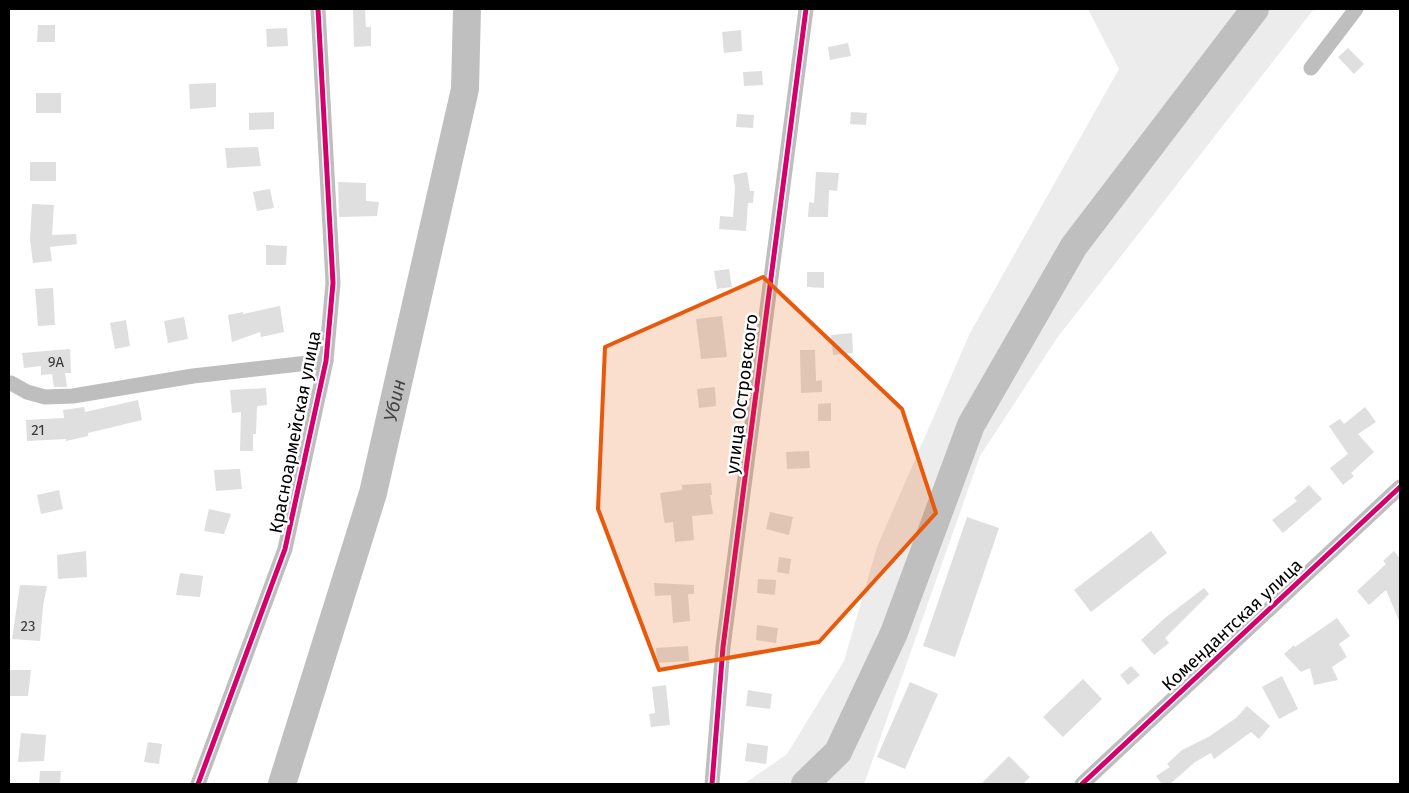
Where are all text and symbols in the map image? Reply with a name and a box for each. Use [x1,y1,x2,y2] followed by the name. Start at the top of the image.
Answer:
[721,313,763,475] street label: улица Островского
[265,329,325,535] street label: Красноармейская улица
[48,353,65,371] house number: 9А
[379,377,411,424] water label: Убин
[31,421,45,439] house number: 21
[1157,554,1307,696] street label: Комендантская улица
[21,617,35,635] house number: 23

